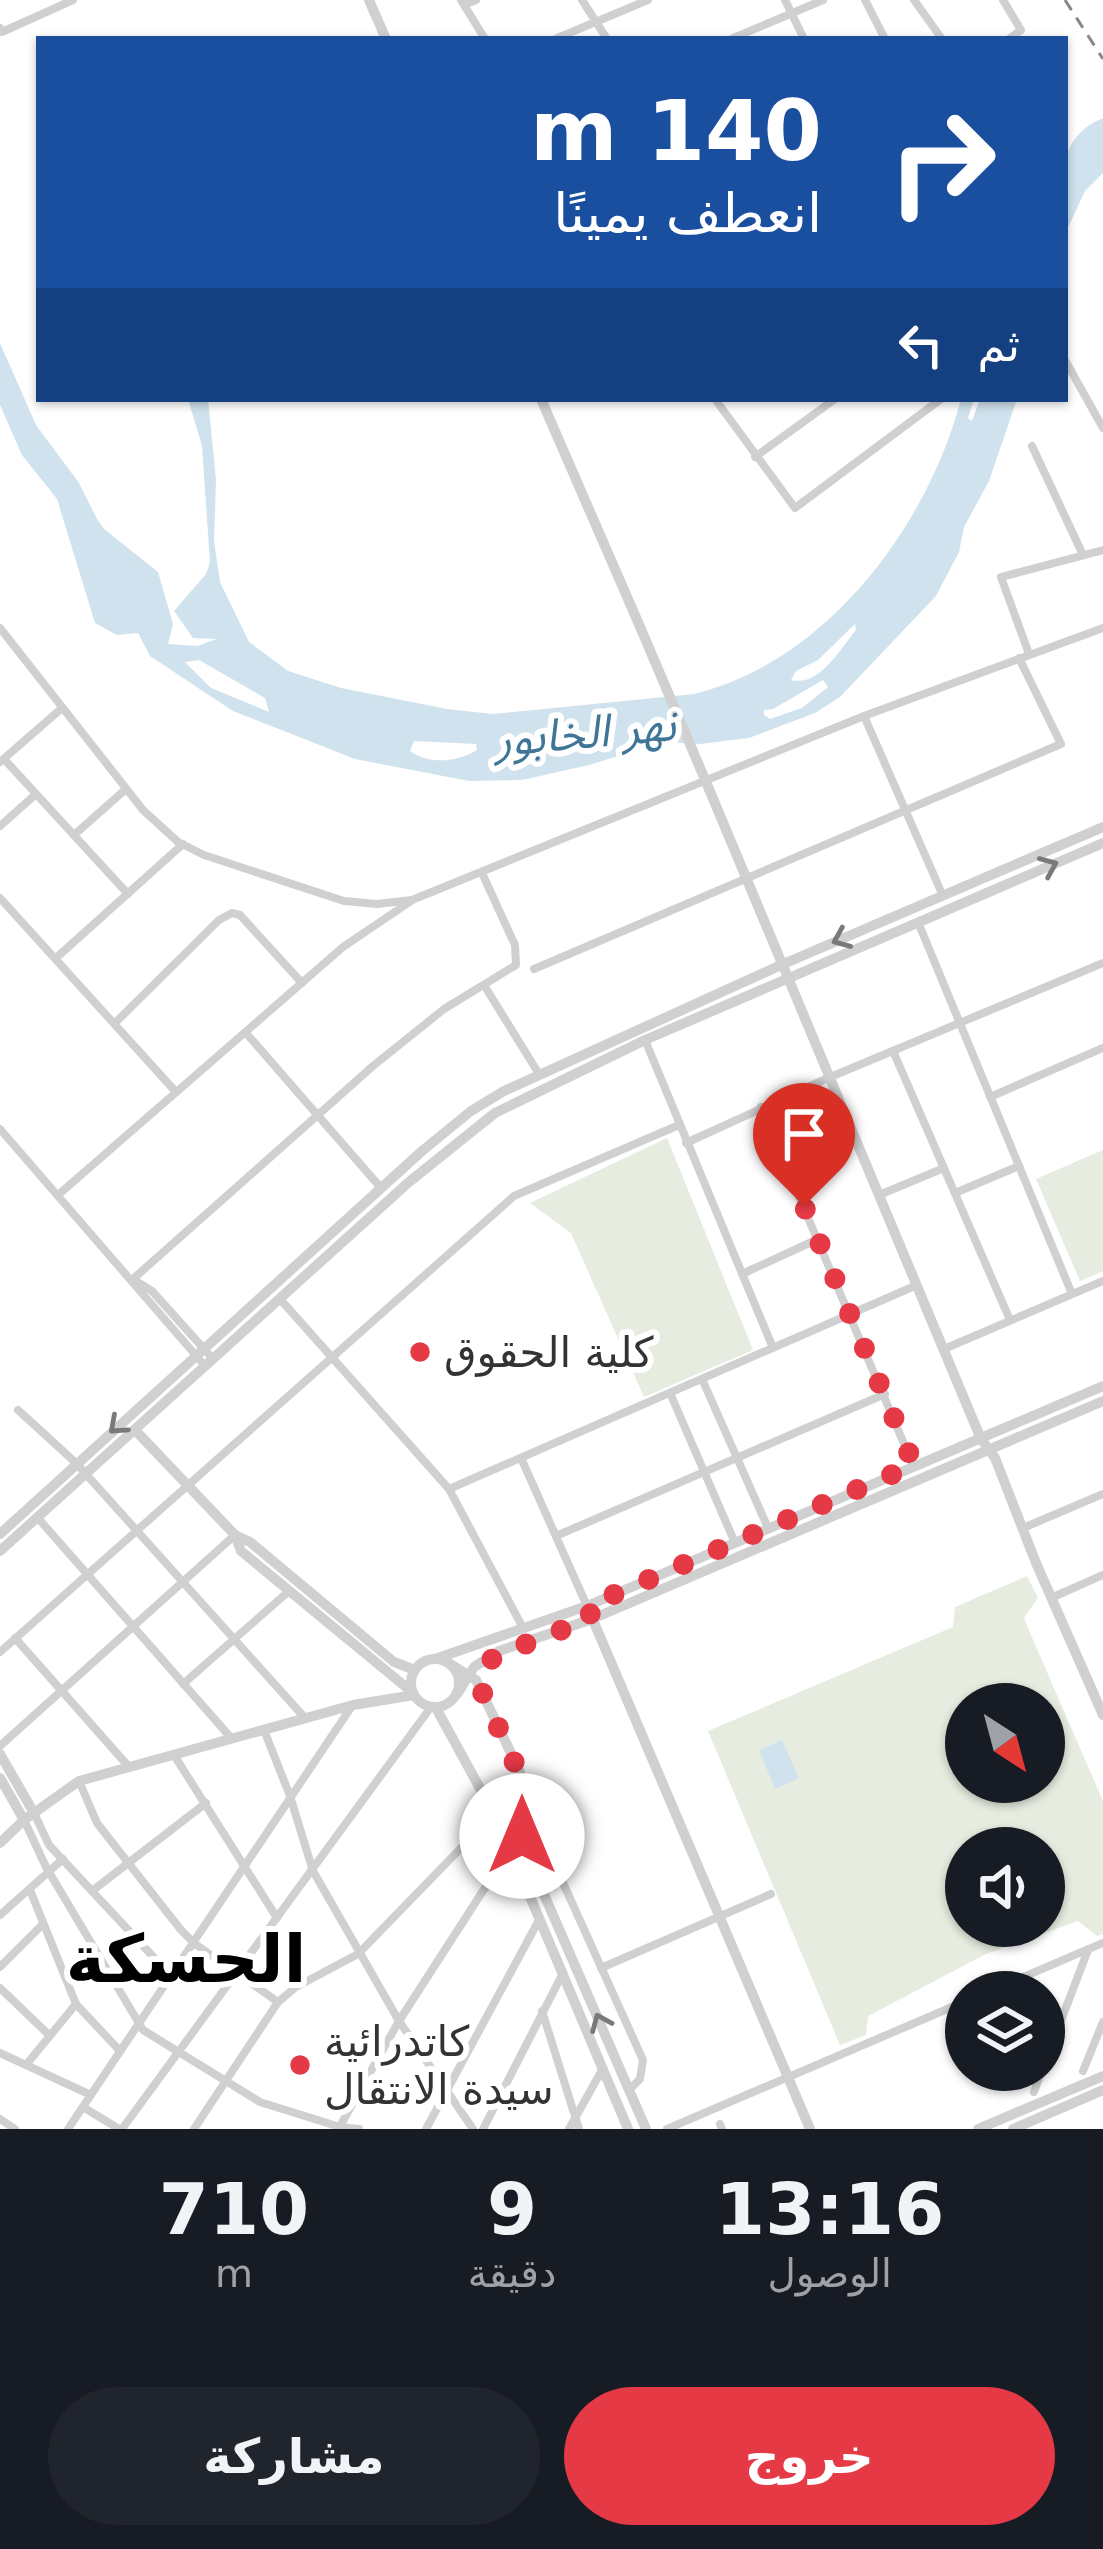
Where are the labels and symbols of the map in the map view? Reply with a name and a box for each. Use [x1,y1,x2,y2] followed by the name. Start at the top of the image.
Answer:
[490,698,681,767] water label: نهر الخابور
[1037,856,1058,880] one-way arrow
[832,925,853,949] one-way arrow
[753,1083,855,1206] pin
[444,1328,654,1377] place label: كلية الحقوق
[407,1339,433,1365] marker: كلية الحقوق
[109,1412,130,1433] one-way arrow
[945,1683,1065,1803] north arrow
[459,1773,585,1899] position arrow
[66,1921,306,1998] district label: الحسكة
[590,2012,614,2034] one-way arrow
[324,2017,554,2114] place label: كاتدرائية سيدة الانتقال
[287,2052,313,2078] marker: كاتدرائية سيدة الانتقال

